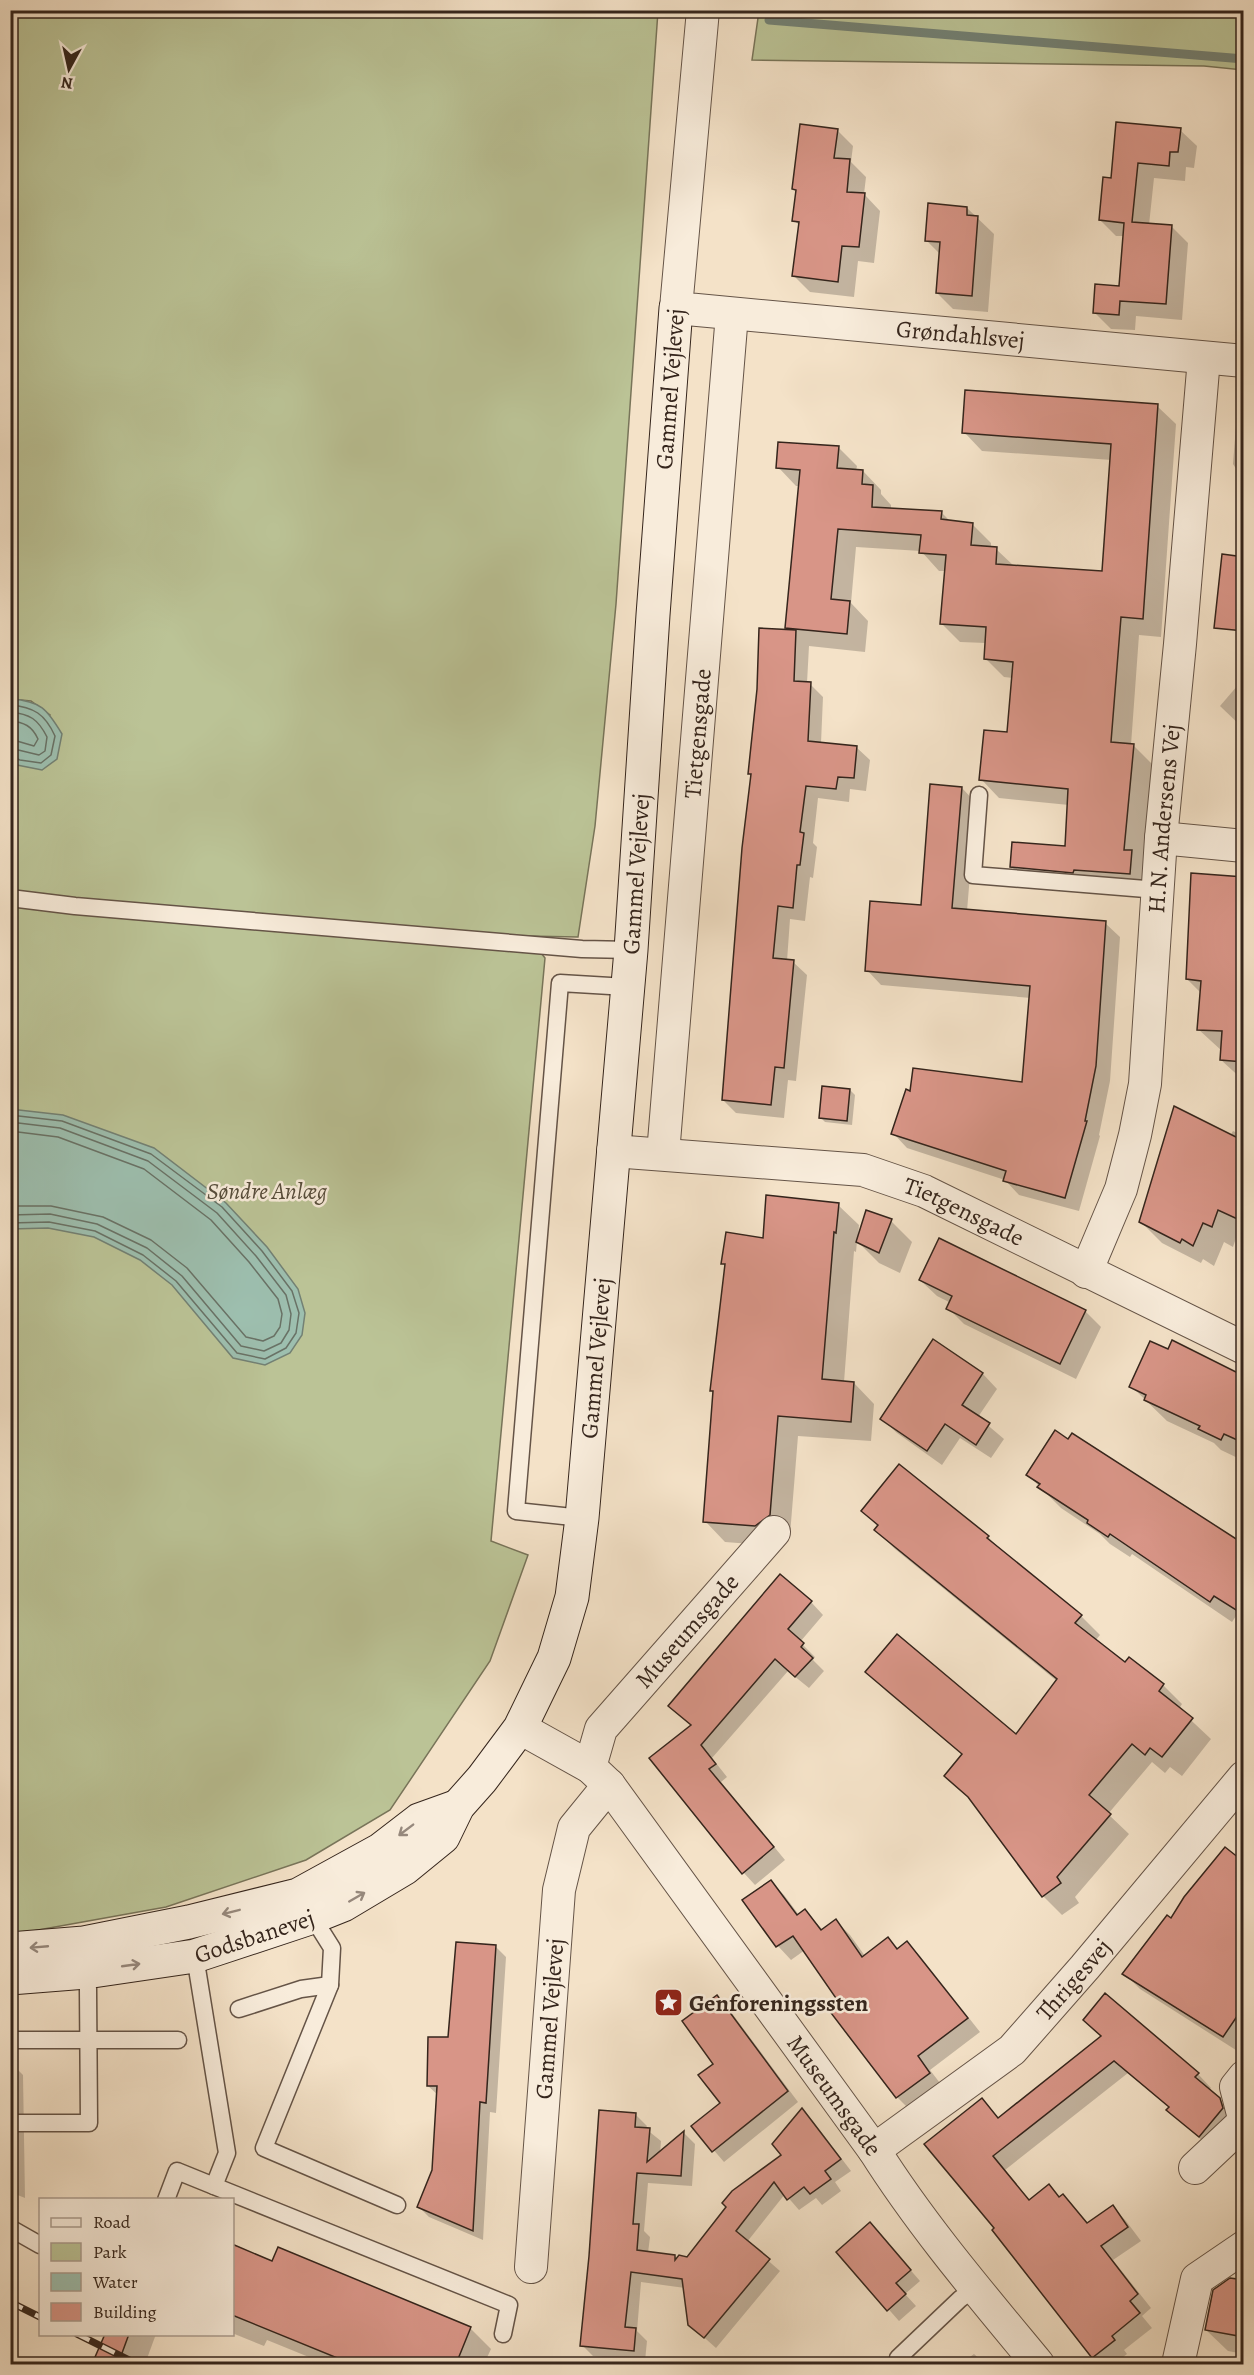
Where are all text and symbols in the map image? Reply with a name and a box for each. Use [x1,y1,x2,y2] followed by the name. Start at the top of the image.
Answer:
[39,39,99,99] north arrow
[59,71,74,95] text: N
[648,307,692,471] street label: Gammel Vejlevej
[895,313,1026,356] street label: Grøndahlsvej
[676,667,719,800] street label: Tietgensgade
[1140,722,1188,914] street label: H.N. Andersens Vej
[615,792,657,955] street label: Gammel Vejlevej
[900,1169,1030,1254] street label: Tietgensgade
[207,1175,328,1207] park label: Søndre Anlæg
[573,1276,619,1440] street label: Gammel Vejlevej
[628,1567,746,1695] street label: Museumsgade
[398,1824,414,1837] one-way arrow
[348,1890,365,1902] one-way arrow
[190,1902,319,1971] street label: Godsbanevej
[222,1906,241,1918] one-way arrow
[1029,1932,1118,2028] street label: Thrigesvej
[528,1937,571,2100] street label: Gammel Vejlevej
[30,1942,50,1953] one-way arrow
[121,1960,141,1971] one-way arrow
[652,1987,684,2019] place icon: Genforeningssten
[689,1987,869,2019] place label: Genforeningssten
[780,2028,889,2163] street label: Museumsgade
[39,2198,234,2336] legend
[93,2210,131,2234] text: Road
[93,2240,127,2264] text: Park
[92,2270,138,2294] text: Water
[93,2300,157,2324] text: Building

